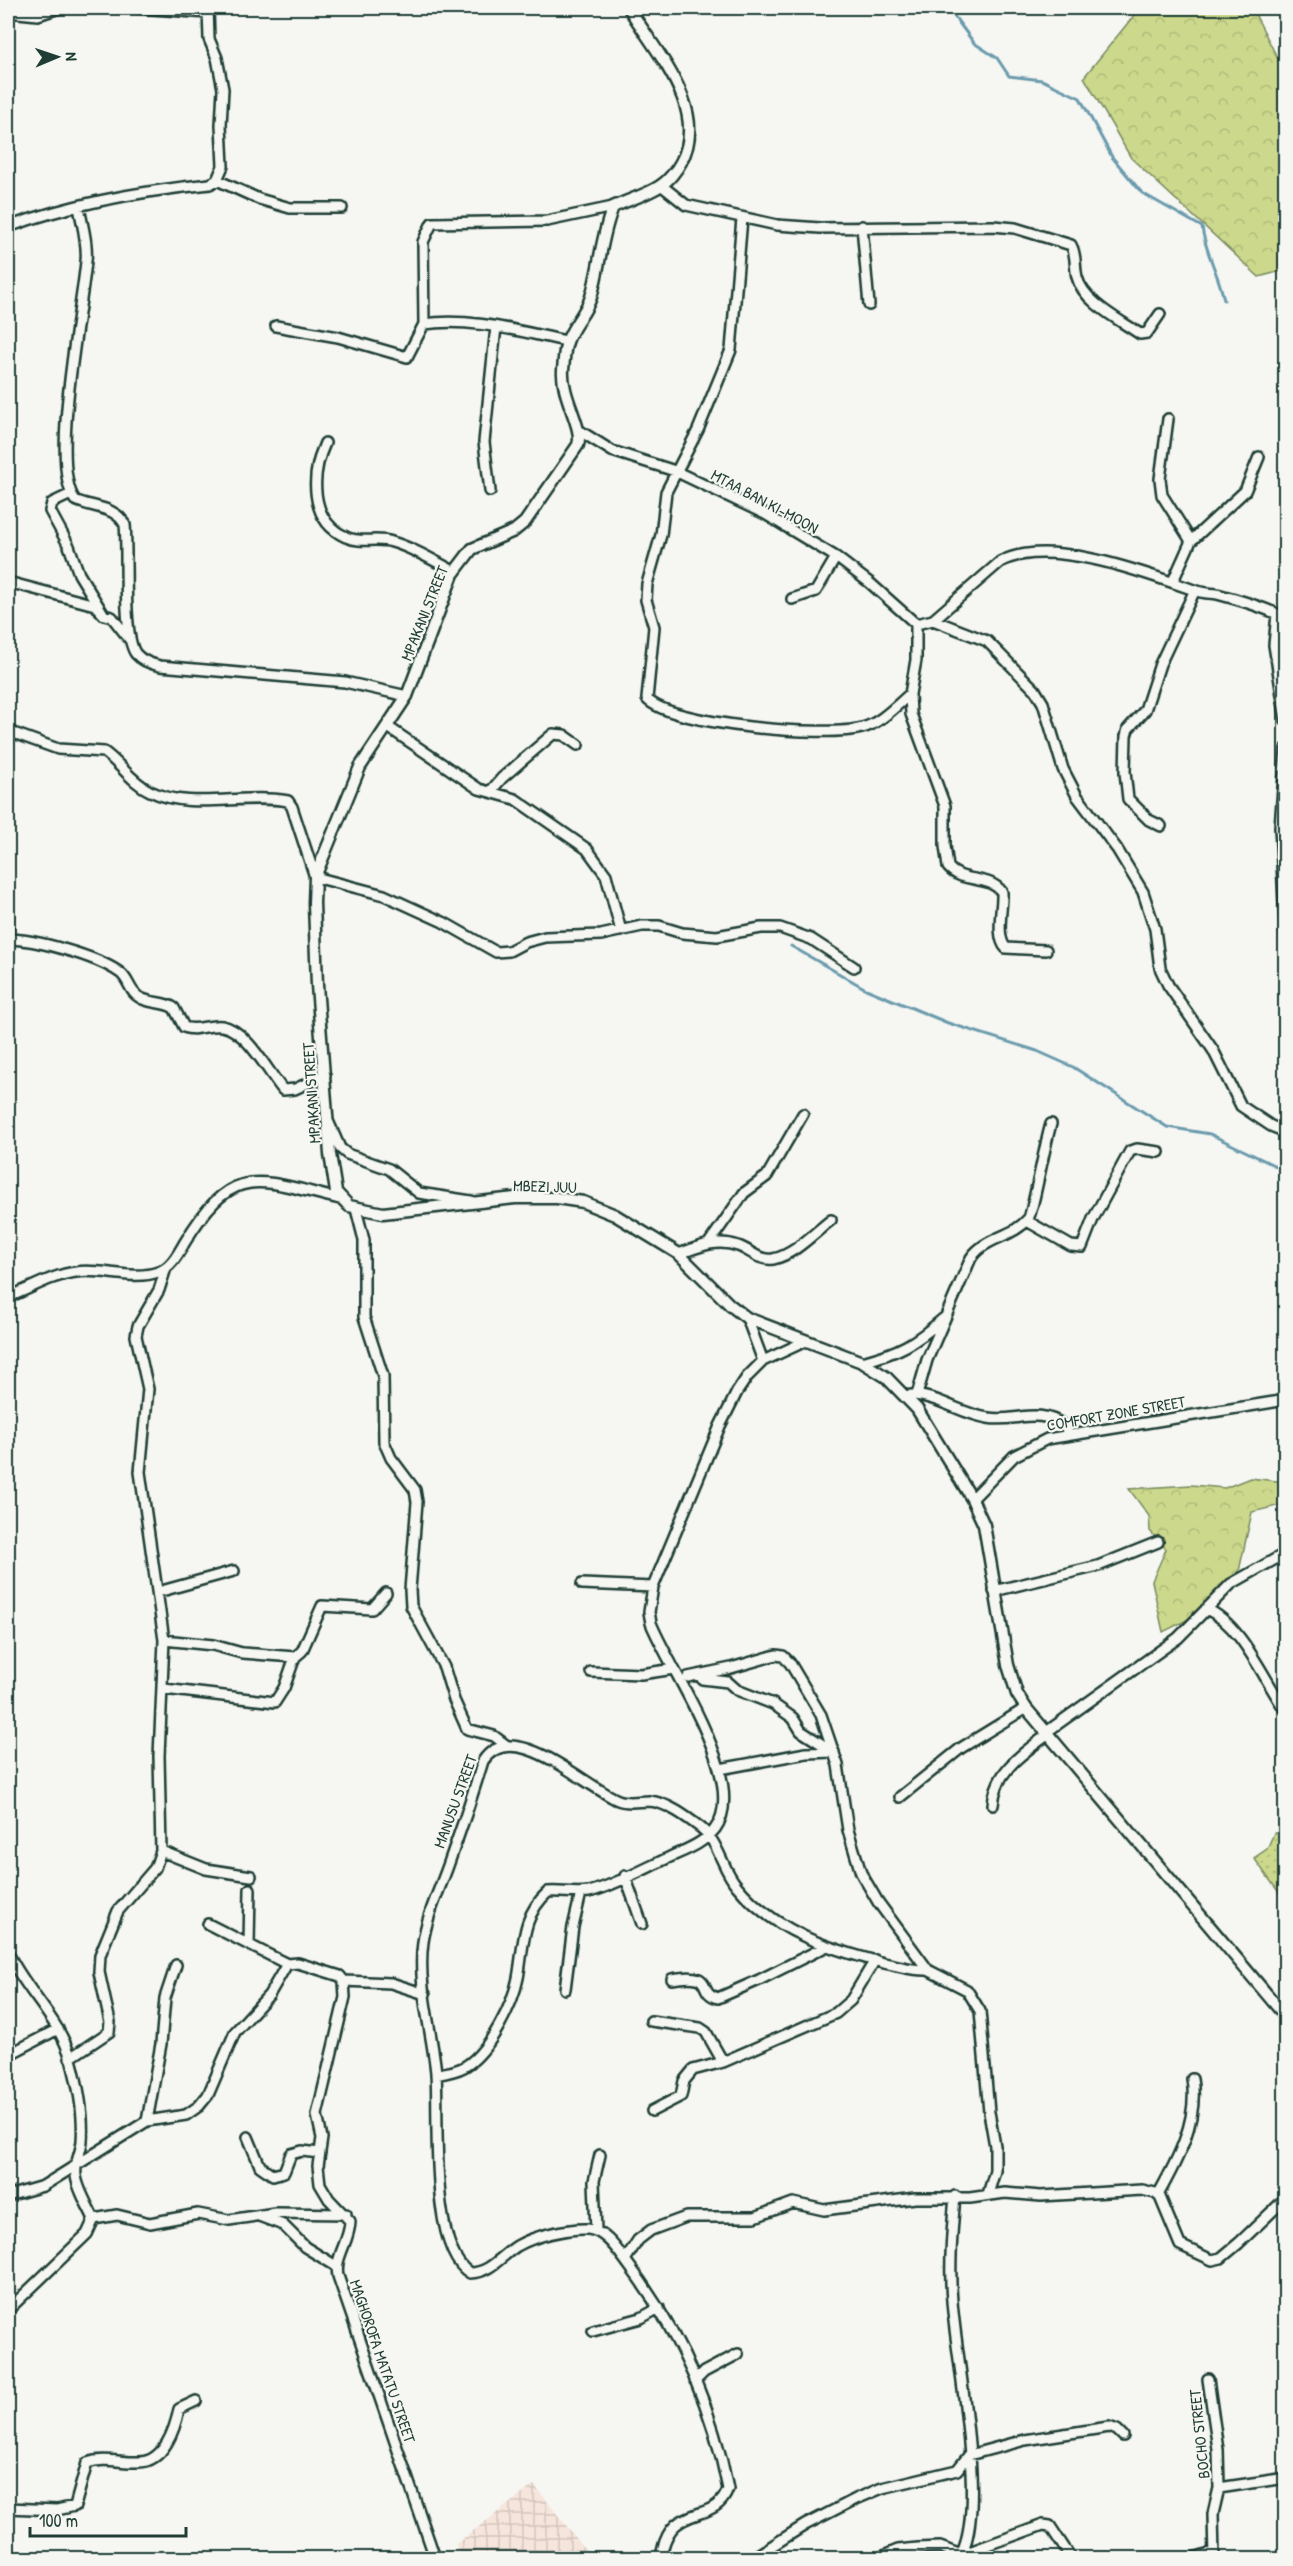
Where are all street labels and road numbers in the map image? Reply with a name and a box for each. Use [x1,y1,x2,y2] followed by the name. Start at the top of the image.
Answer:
[707,463,823,539] street label: MTAA BAN KI-MOON
[395,562,453,664] street label: MPAKANI STREET
[296,1041,325,1144] street label: MPAKANI STREET
[513,1174,577,1198] street label: MBEZI JUU
[1045,1390,1188,1436] street label: COMFORT ZONE STREET
[428,1751,482,1851] street label: MANUSU STREET
[345,2276,421,2446] street label: MAGHOROFA MATATU STREET
[1183,2388,1215,2480] street label: BOCHO STREET

